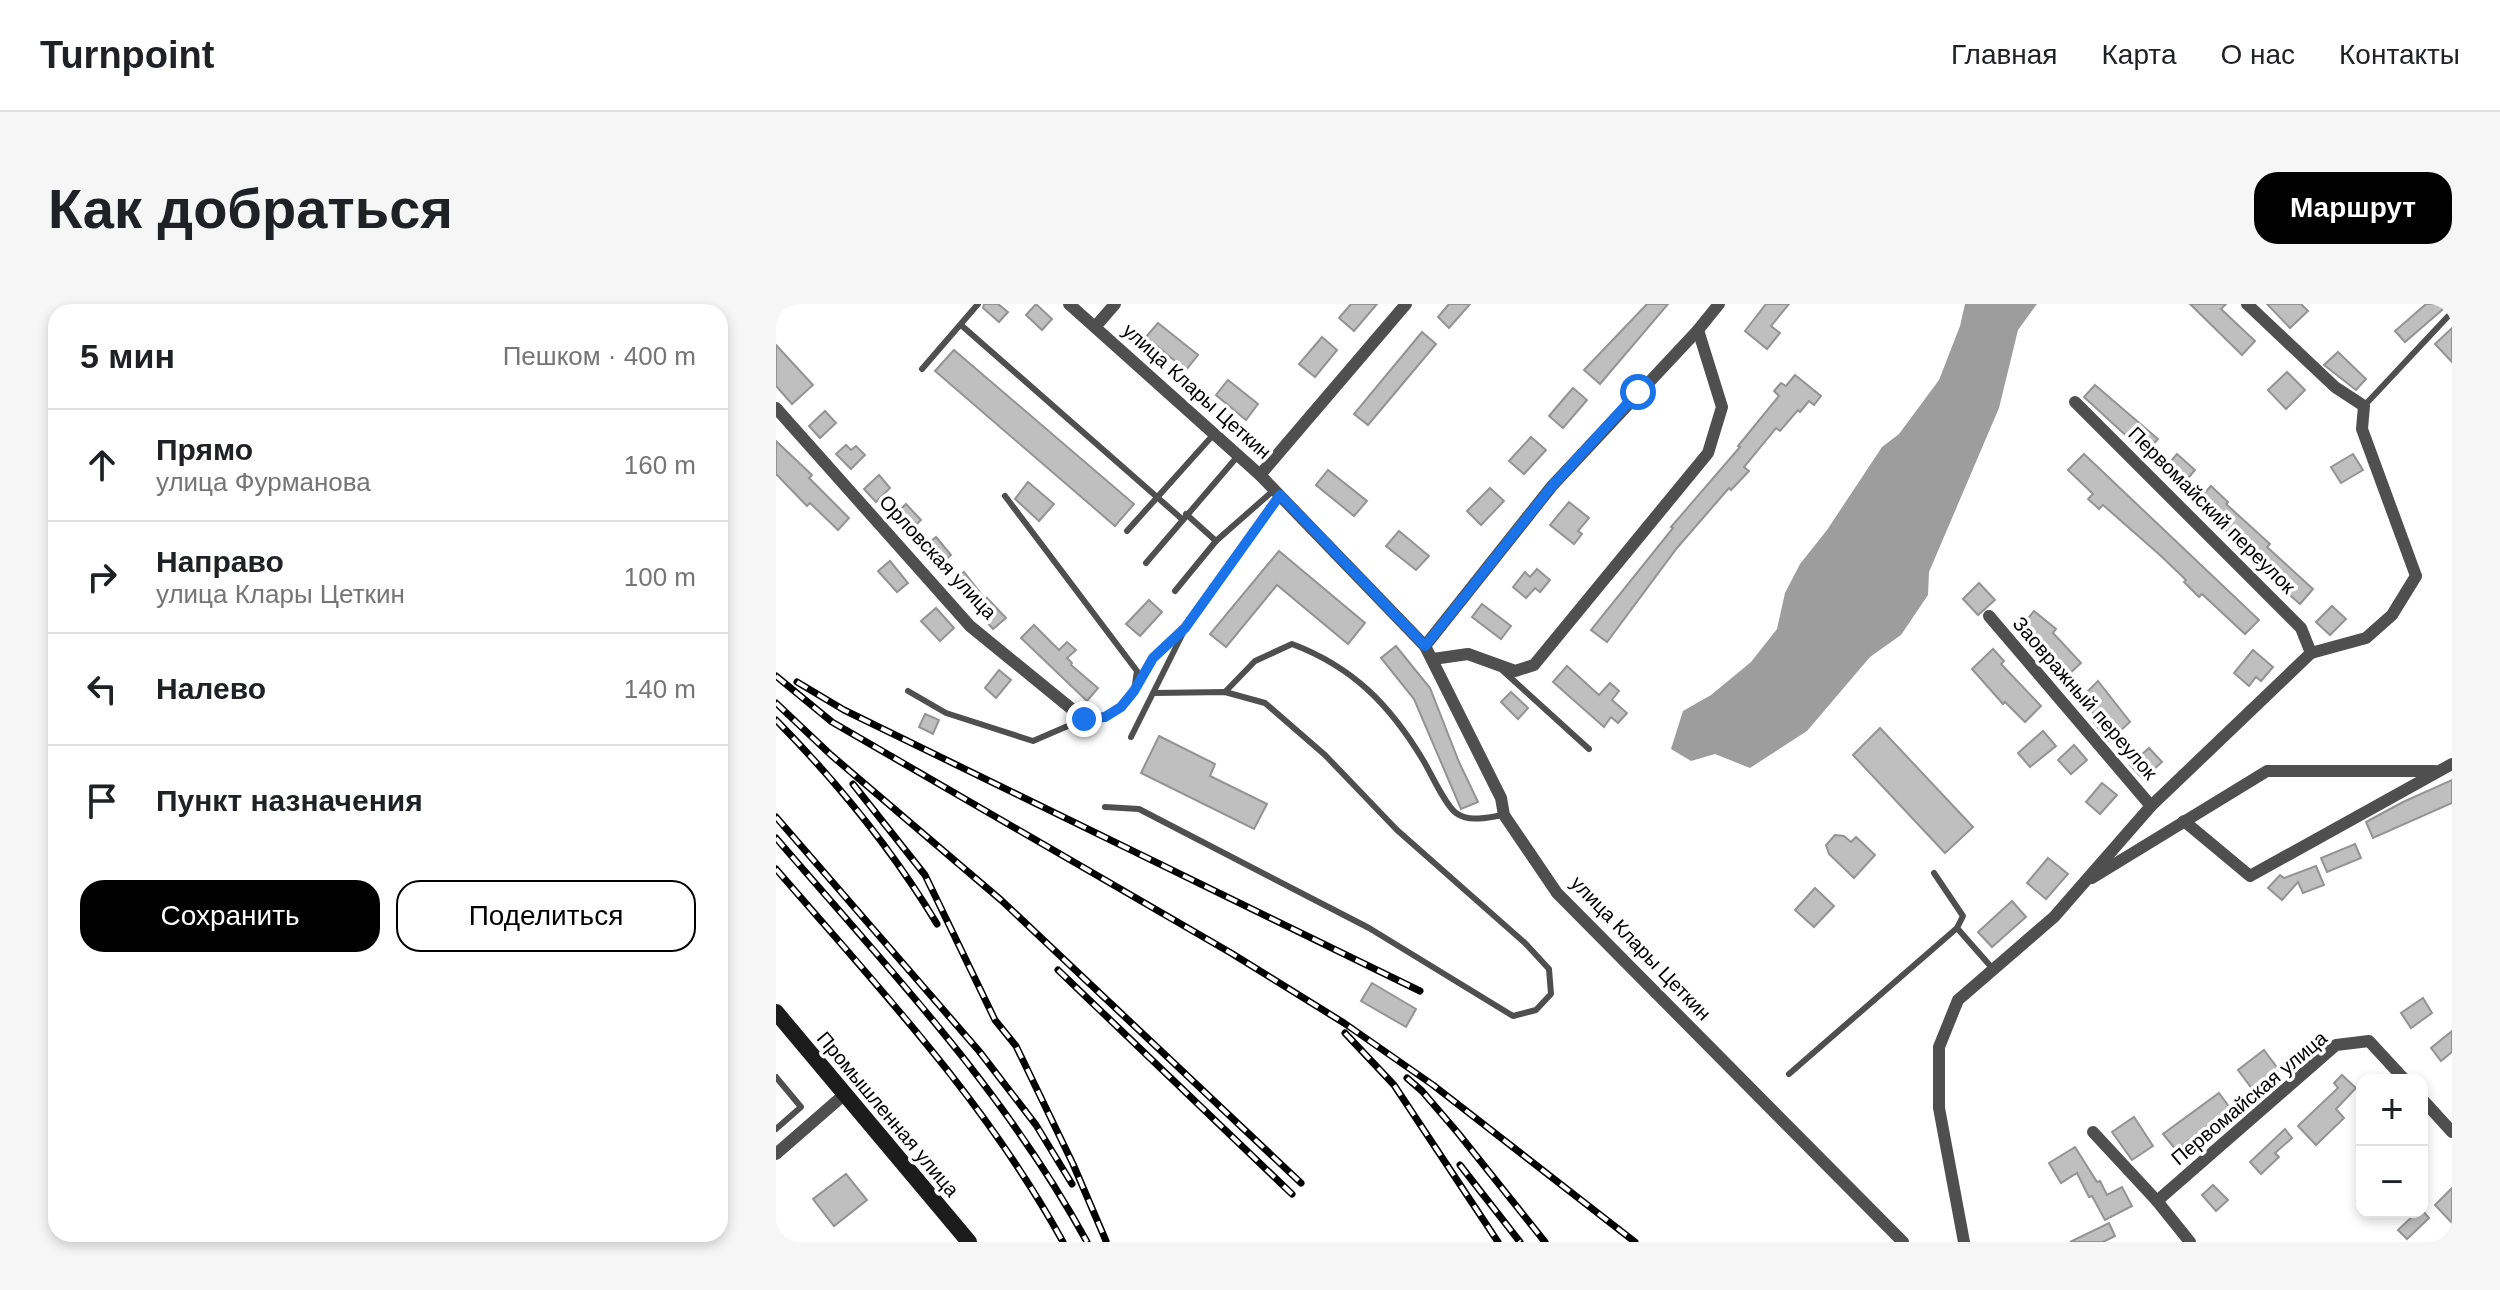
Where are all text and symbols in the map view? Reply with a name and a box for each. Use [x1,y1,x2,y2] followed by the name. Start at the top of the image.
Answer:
[40,34,214,76] text: Turnpoint
[1951,39,2058,70] text: Главная
[2102,39,2176,70] text: Карта
[2220,39,2295,70] text: О нас
[2339,39,2460,70] text: Контакты
[2254,172,2452,244] button: Маршрут
[48,177,453,240] text: Как добраться
[1119,319,1275,463] street label: улица Клары Цеткин
[80,337,175,375] text: 5 мин
[503,341,696,371] text: Пешком · 400 m
[1620,374,1656,410] route start
[2124,422,2300,598] street label: Первомайский переулок
[156,433,253,466] text: Прямо
[80,443,124,487] icon: ahead
[624,450,696,480] text: 160 m
[156,467,371,497] text: улица Фурманова
[875,491,1002,624] street label: Орловская улица
[156,545,284,578] text: Направо
[80,555,124,599] icon: right
[624,562,696,592] text: 100 m
[156,579,405,609] text: улица Клары Цеткин
[2008,612,2162,784] street label: Заовражный переулок
[80,667,124,711] icon: left
[156,672,266,705] text: Налево
[624,674,696,704] text: 140 m
[1066,701,1102,737] route end
[80,779,124,823] icon: arrive
[156,784,423,817] text: Пункт назначения
[1567,872,1715,1024] street label: улица Клары Цеткин
[80,880,380,952] button: Сохранить
[396,880,696,952] button: Поделиться
[2167,1026,2332,1169] street label: Первомайская улица
[813,1027,964,1201] street label: Промышленная улица
[2356,1074,2428,1218] map controls
[2356,1074,2428,1146] button: +
[2356,1146,2428,1218] button: −

